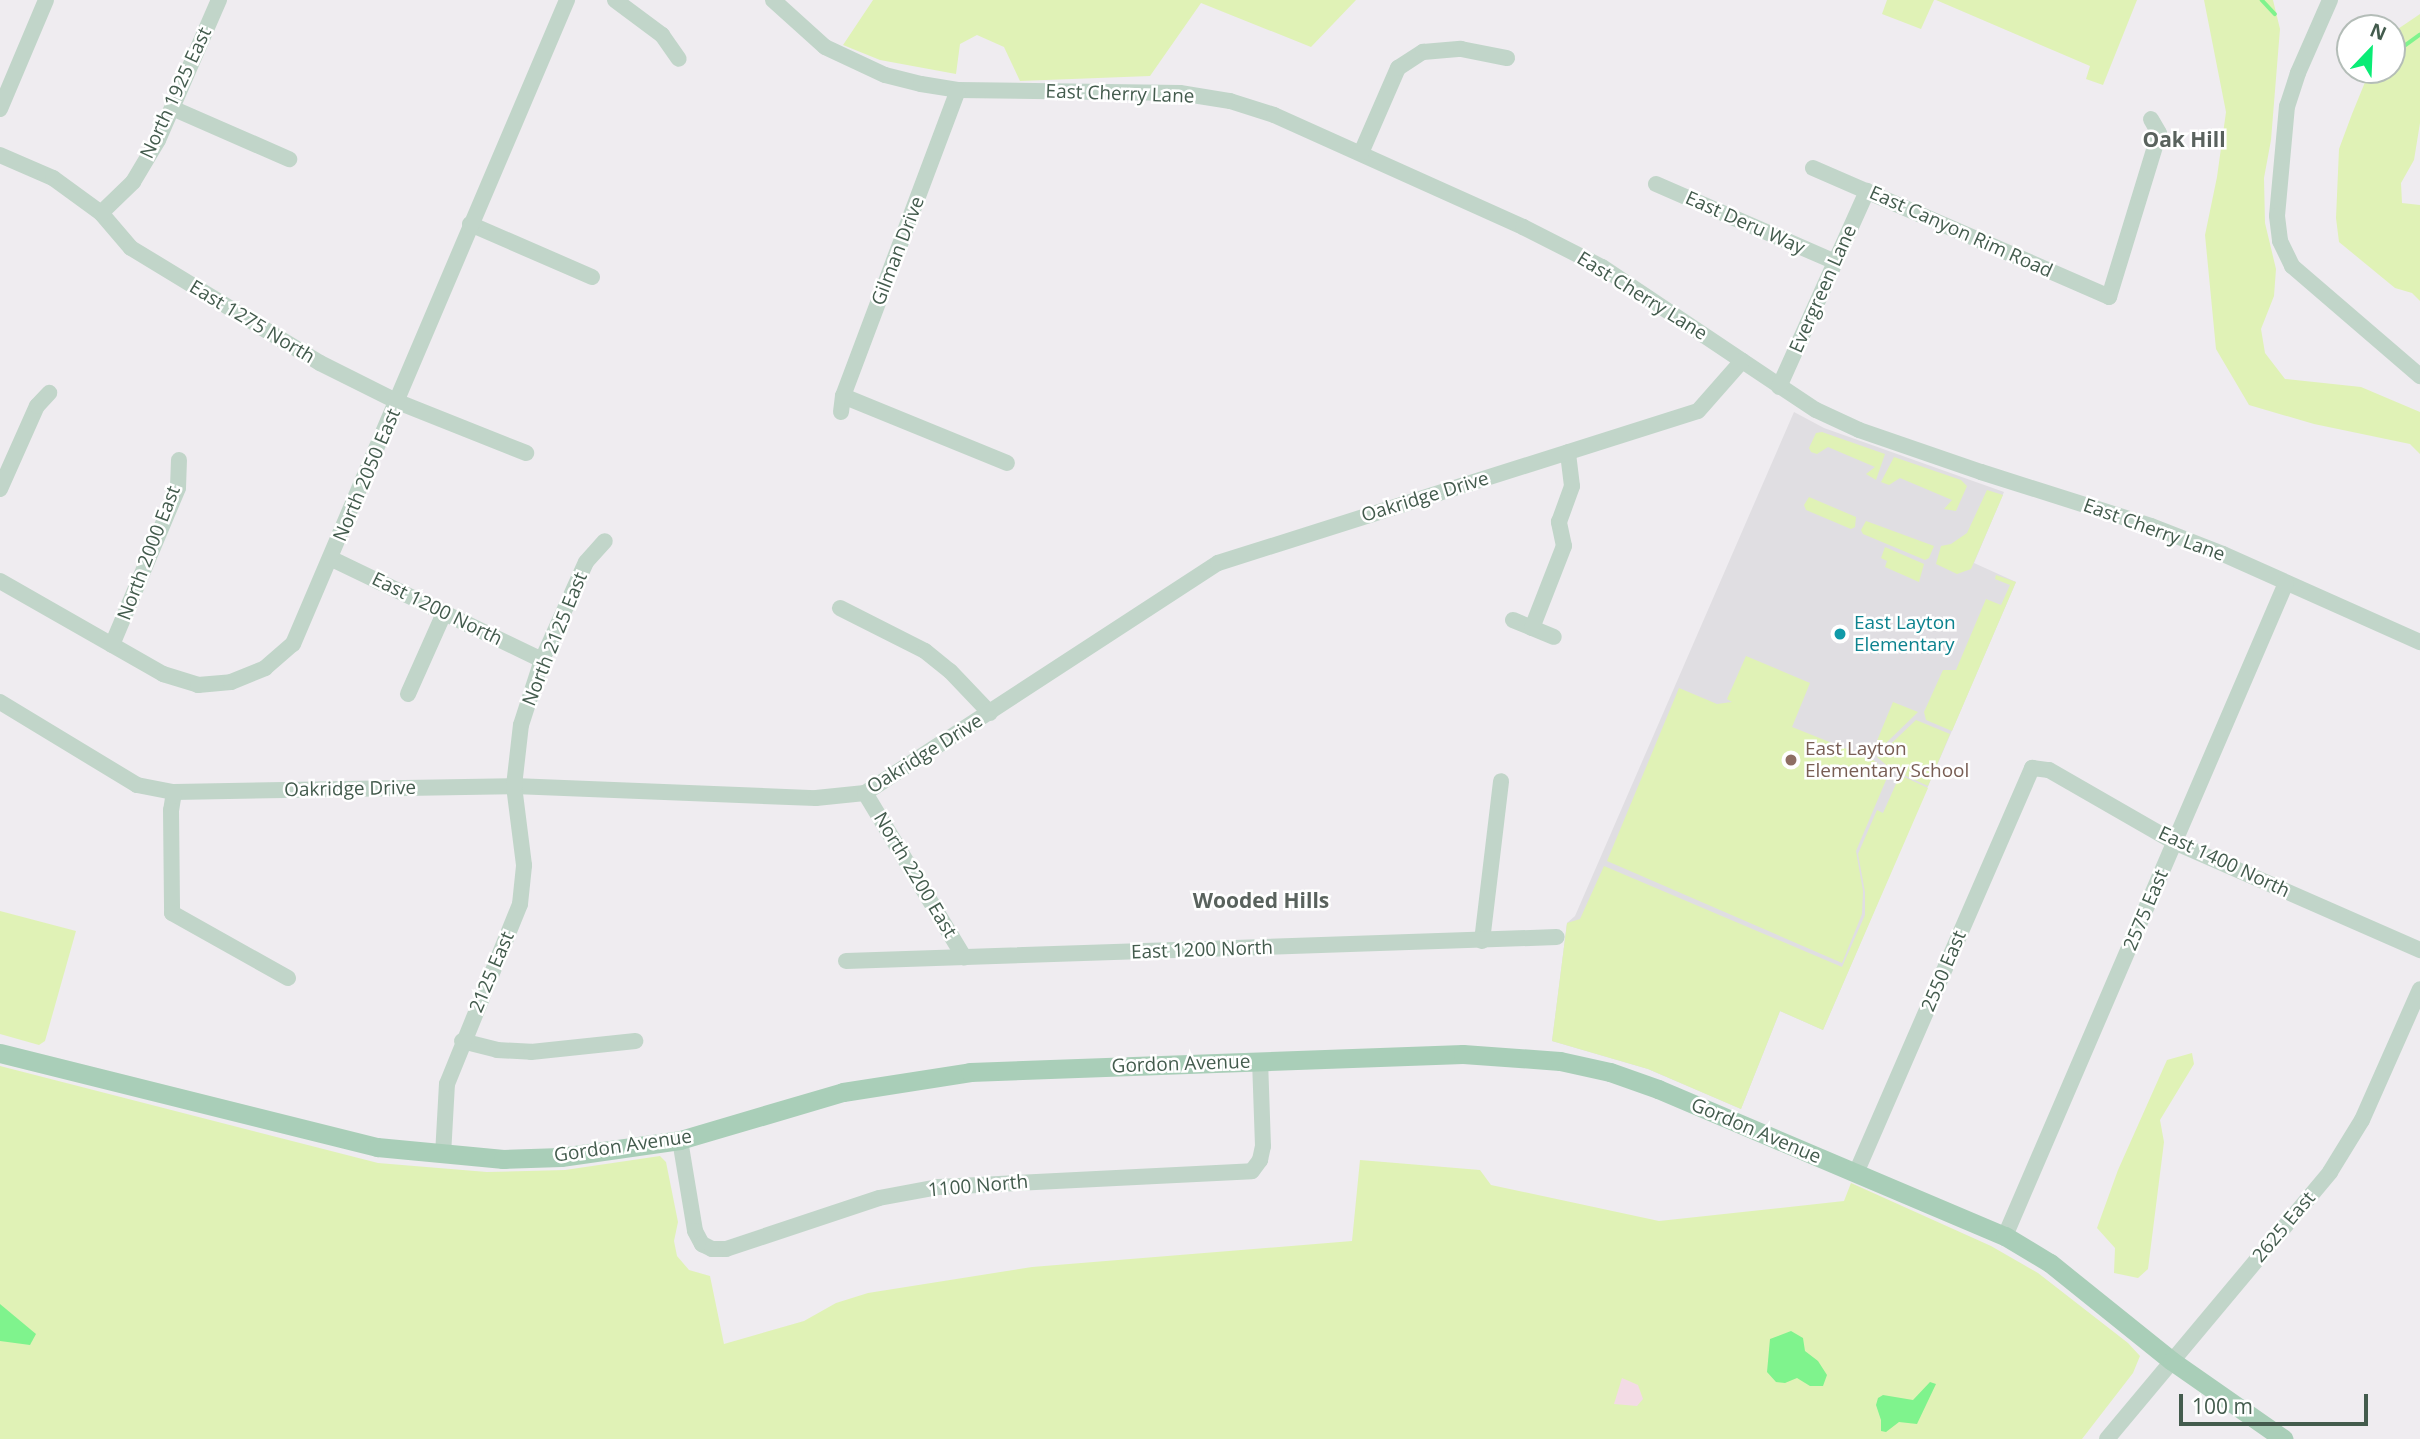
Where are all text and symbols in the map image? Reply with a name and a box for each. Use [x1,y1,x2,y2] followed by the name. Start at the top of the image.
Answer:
[2336,14,2406,84] north arrow
[2366,17,2391,46] text: N
[136,24,216,162] street label: North 1925 East
[1045,80,1195,108] street label: East Cherry Lane
[2142,126,2226,152] district label: Oak Hill
[1866,181,2056,283] street label: East Canyon Rim Road
[1682,186,1808,260] street label: East Deru Way
[867,193,929,309] street label: Gilman Drive
[1785,222,1861,356] street label: Evergreen Lane
[1573,247,1711,345] street label: East Cherry Lane
[185,276,319,368] street label: East 1275 North
[329,405,405,545] street label: North 2050 East
[1359,467,1491,527] street label: Oakridge Drive
[113,483,185,623] street label: North 2000 East
[2080,494,2228,566] street label: East Cherry Lane
[368,568,506,650] street label: East 1200 North
[518,569,592,709] street label: North 2125 East
[1854,612,1956,656] place label: East Layton Elementary
[1832,626,1848,642] marker: East Layton Elementary
[863,709,987,799] street label: Oakridge Drive
[1805,738,1969,782] place label: East Layton Elementary School
[1783,752,1799,768] marker: East Layton Elementary School
[284,776,416,802] street label: Oakridge Drive
[869,808,961,942] street label: North 2200 East
[2155,822,2293,902] street label: East 1400 North
[2119,866,2173,954] street label: 2575 East
[1193,887,1329,913] district label: Wooded Hills
[1917,927,1971,1015] street label: 2550 East
[465,928,519,1016] street label: 2125 East
[1131,936,1273,964] street label: East 1200 North
[1111,1050,1251,1078] street label: Gordon Avenue
[1688,1093,1824,1169] street label: Gordon Avenue
[553,1125,693,1167] street label: Gordon Avenue
[927,1170,1029,1202] street label: 1100 North
[2248,1187,2320,1267] street label: 2625 East
[2182,1380,2371,1424] scale bar
[2192,1392,2253,1420] text: 100 m

